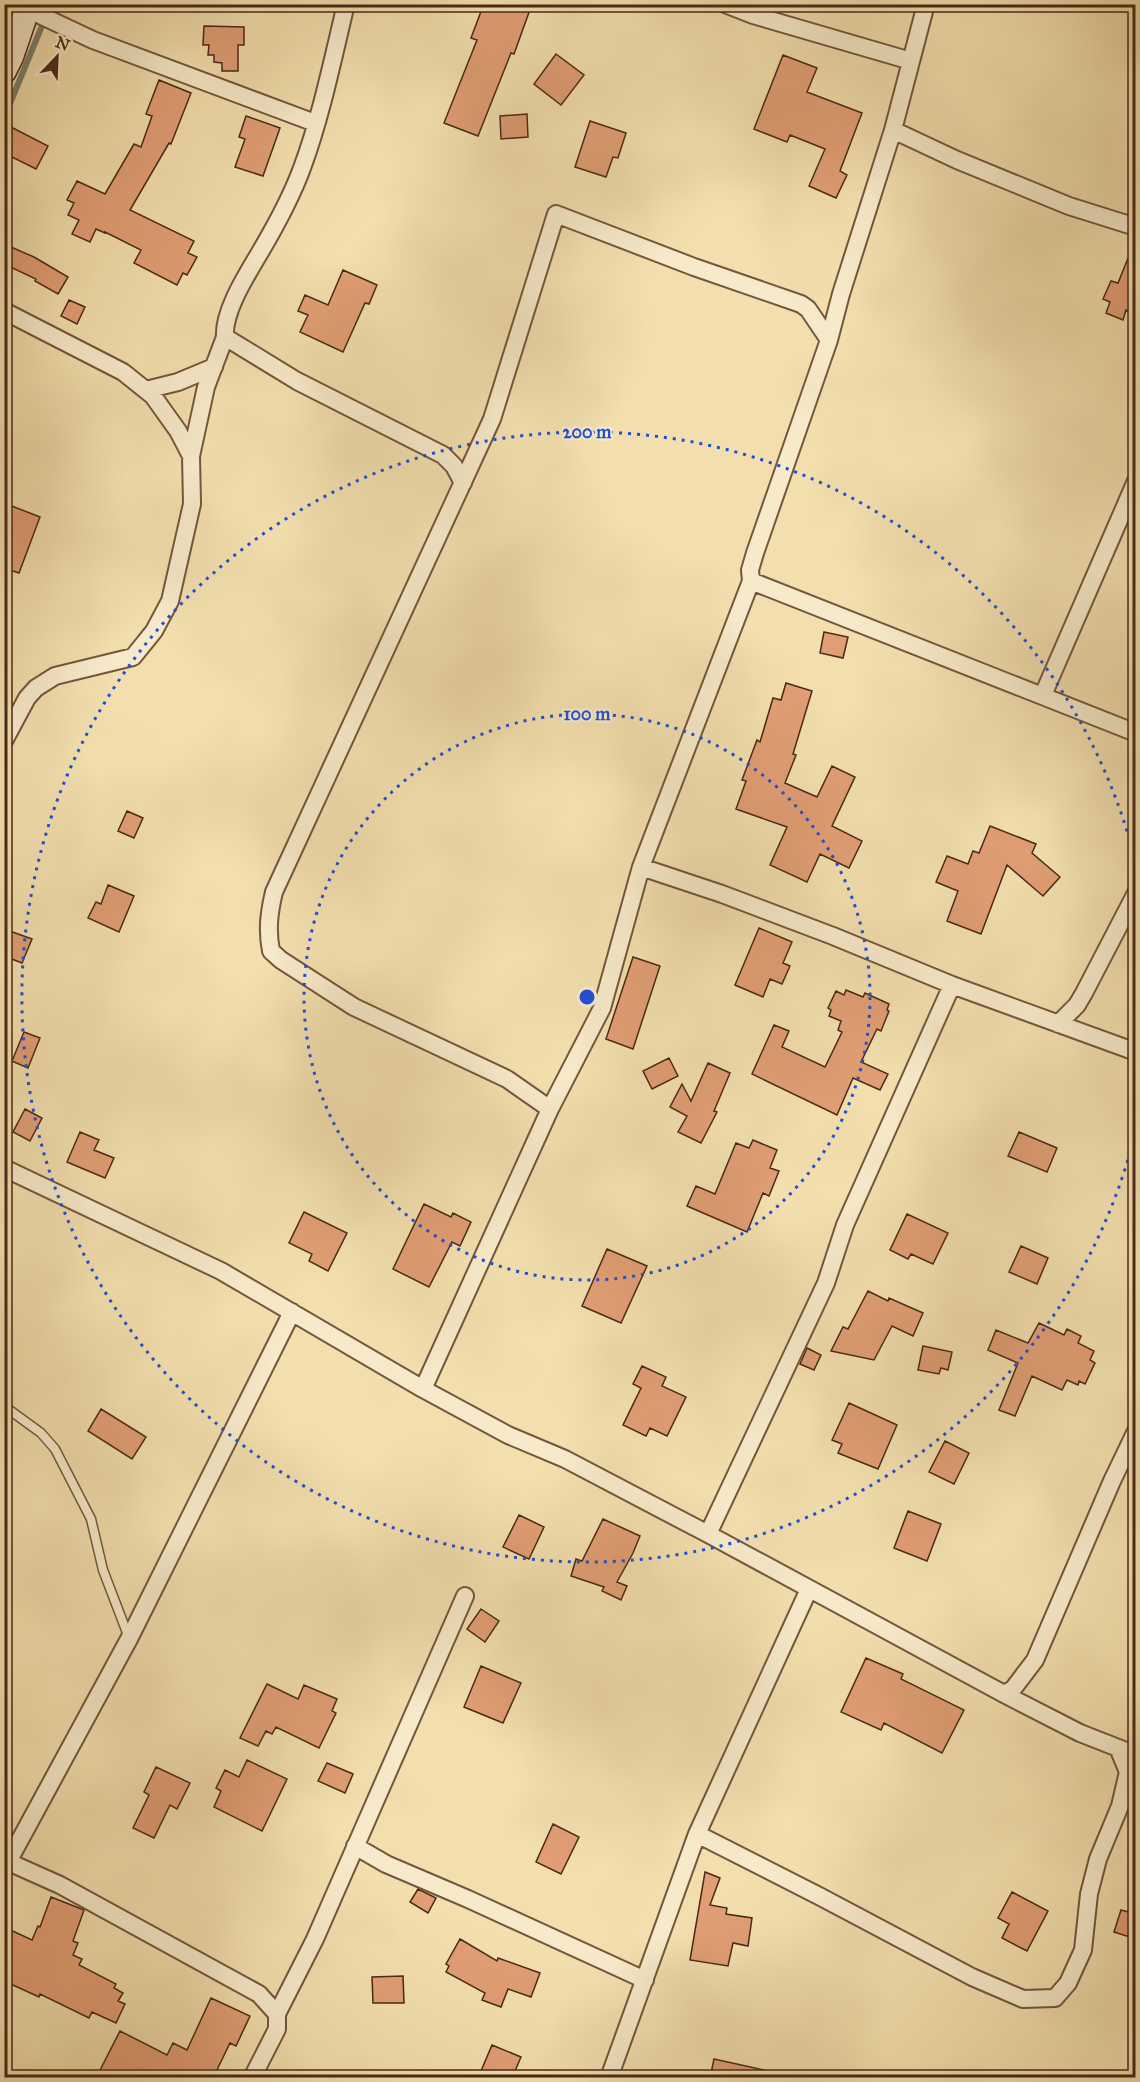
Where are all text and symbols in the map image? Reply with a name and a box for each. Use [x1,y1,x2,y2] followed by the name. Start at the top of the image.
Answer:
[27,27,87,87] north arrow
[53,32,73,55] text: N
[563,421,612,443] text: 200 m
[564,703,611,725] text: 100 m
[577,987,597,1007] centre of rings

